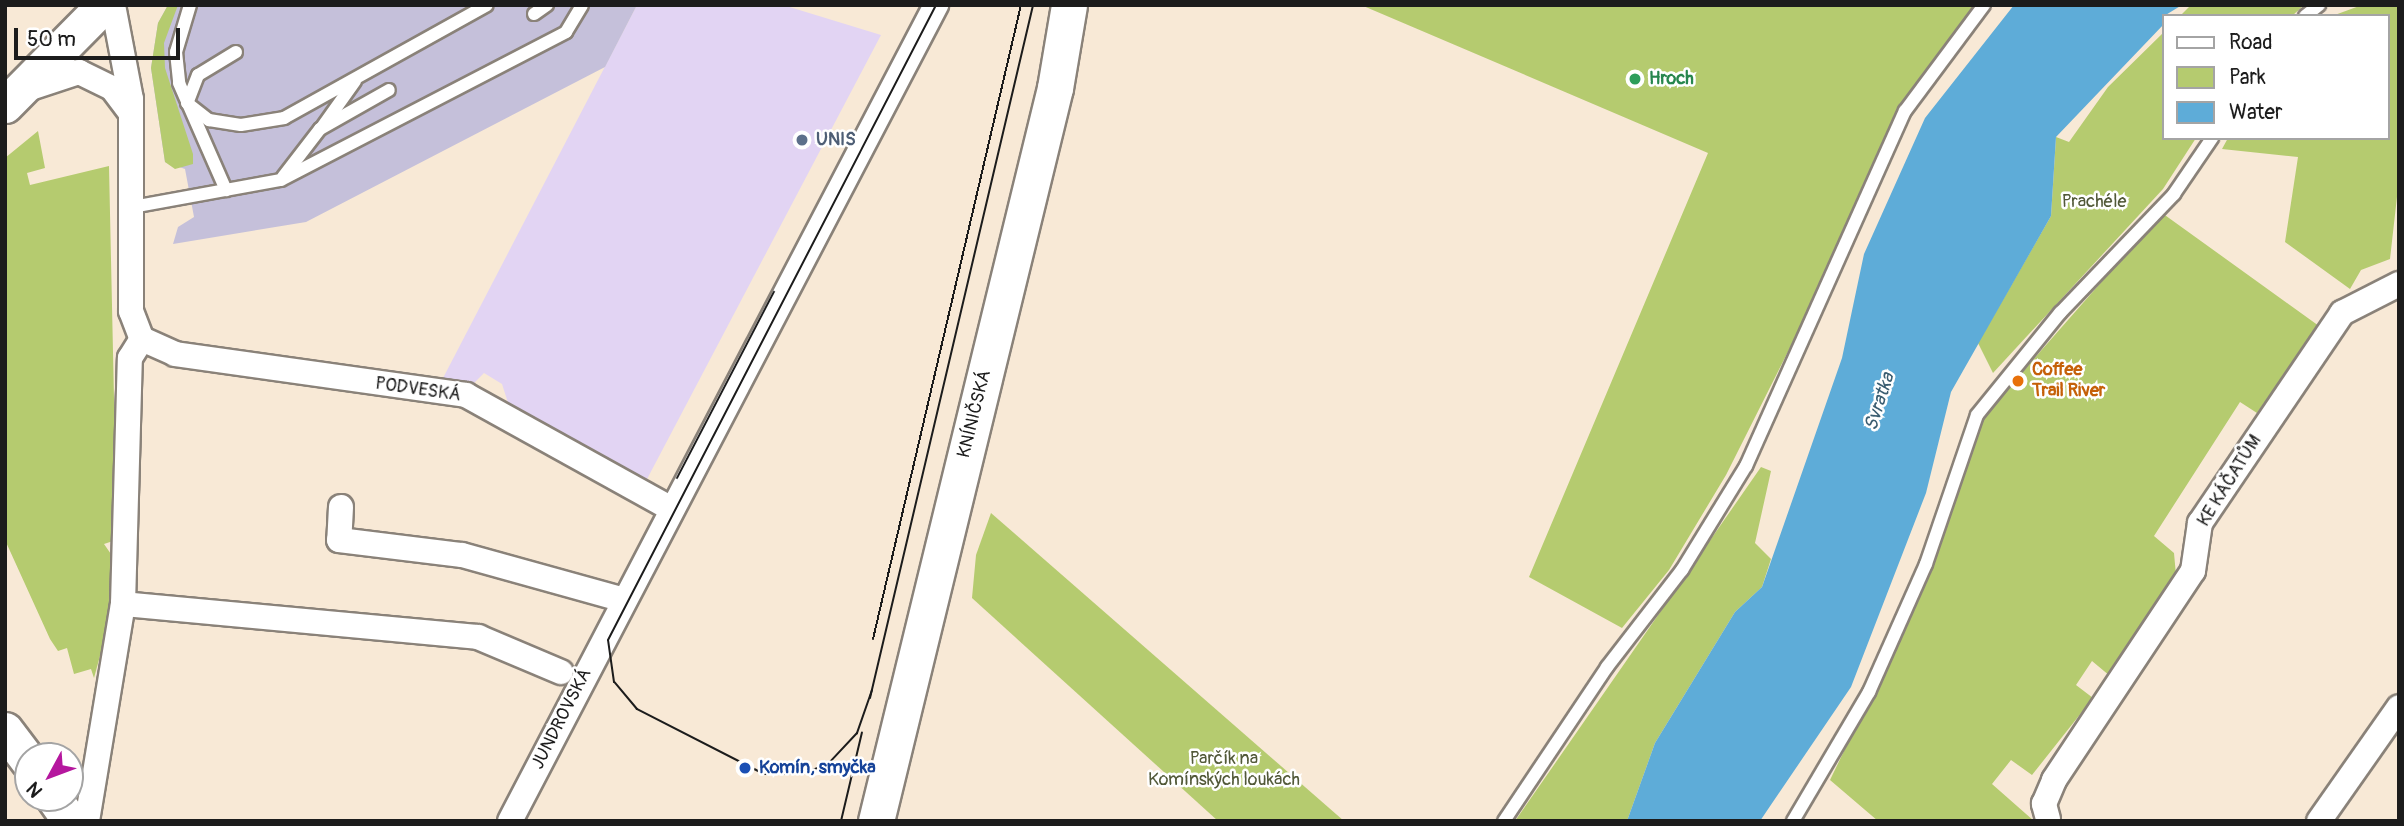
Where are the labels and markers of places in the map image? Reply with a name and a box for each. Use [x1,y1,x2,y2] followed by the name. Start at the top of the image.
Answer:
[1649,68,1694,90] place label: Hroch
[1627,71,1643,87] marker: Hroch
[816,129,856,151] place label: UNIS
[794,132,810,148] marker: UNIS
[2032,360,2105,402] place label: Coffee Trail River
[2010,373,2026,389] marker: Coffee Trail River
[759,757,876,779] place label: Komín, smyčka
[737,760,753,776] marker: Komín, smyčka

